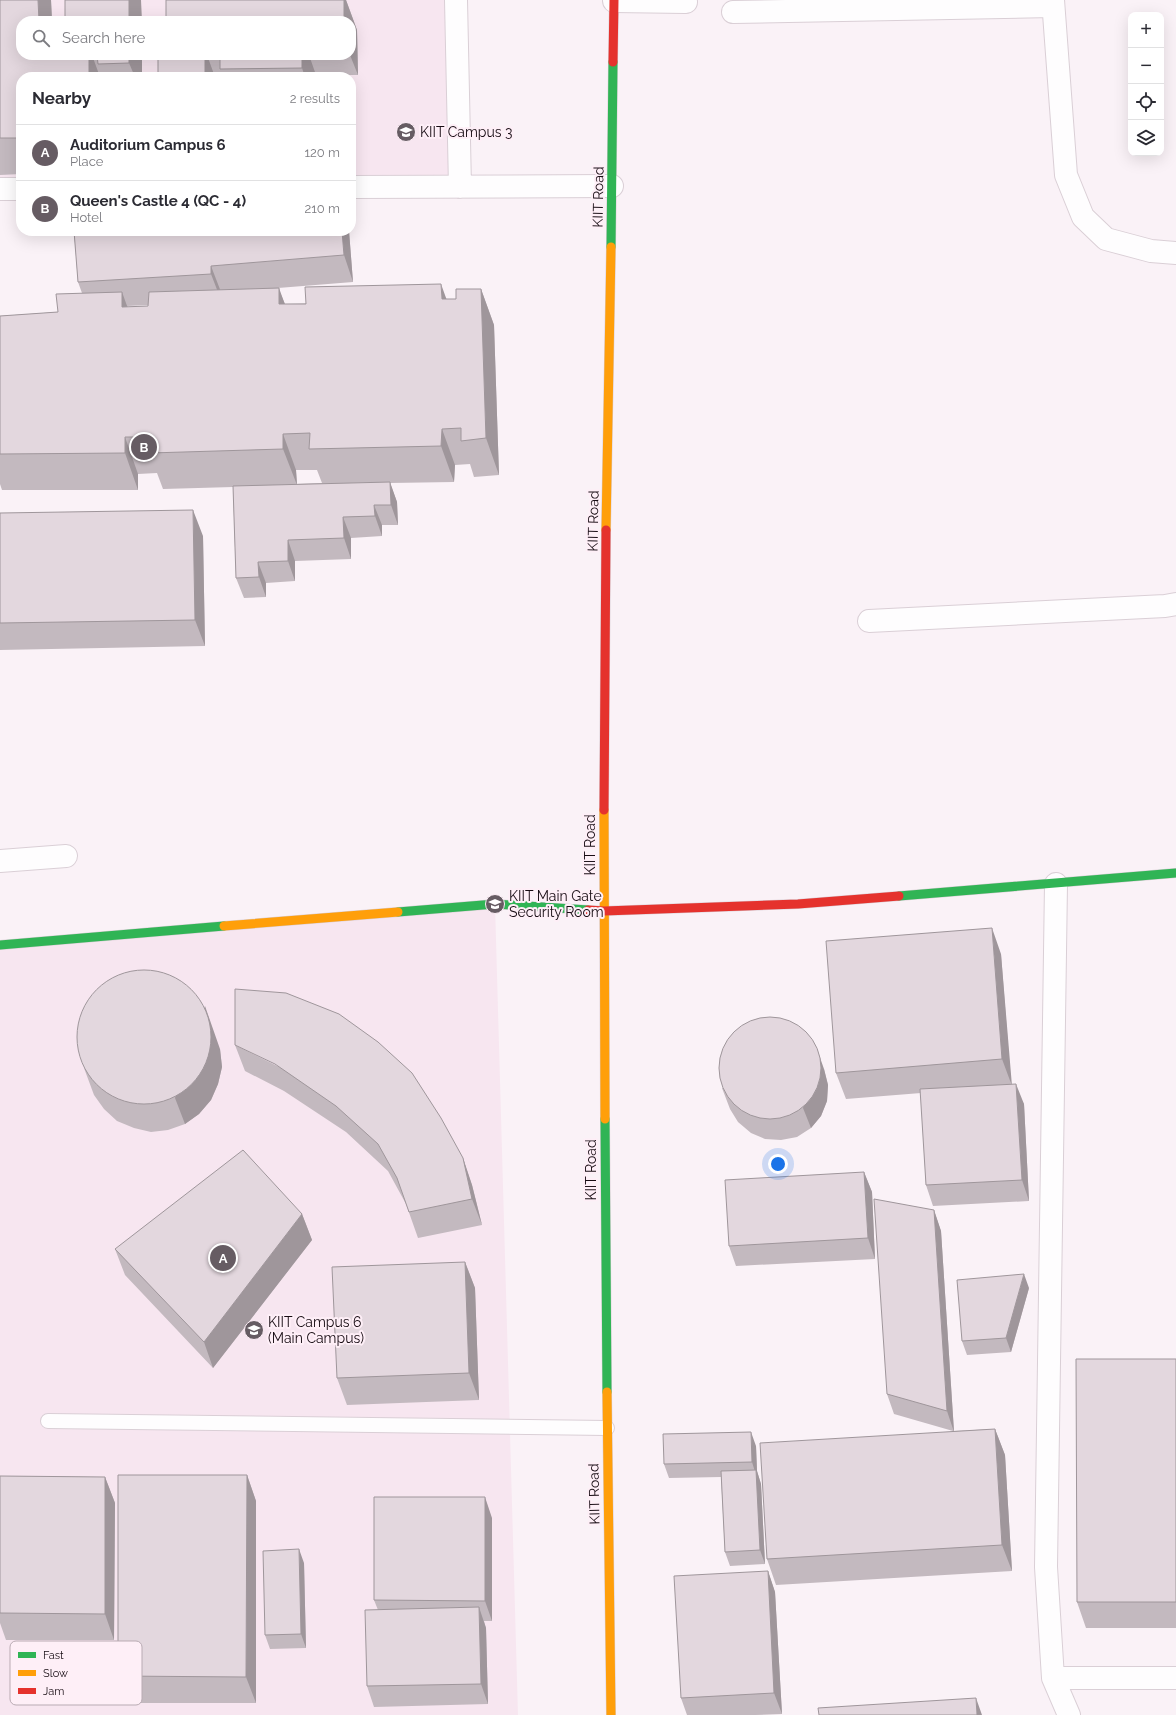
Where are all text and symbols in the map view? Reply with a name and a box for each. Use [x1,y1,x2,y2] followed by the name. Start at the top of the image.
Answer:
[1128,12,1164,156] map controls
[1128,12,1164,48] button: +
[16,16,356,60] search box
[30,27,52,49] icon: search
[62,29,145,47] text: Search here
[1128,48,1164,84] button: −
[1128,84,1164,120] button: locate
[32,88,91,108] text: Nearby
[290,91,340,106] text: 2 results
[1128,120,1164,156] button: layers
[395,121,417,143] school or university icon: KIIT Campus 3
[420,124,513,140] place label: KIIT Campus 3
[70,136,226,154] text: Auditorium Campus 6
[41,145,49,160] text: A
[304,145,340,160] text: 120 m
[70,154,103,169] text: Place
[589,166,607,228] street label: KIIT Road
[70,192,246,210] text: Queen's Castle 4 (QC - 4)
[41,201,49,216] text: B
[304,201,340,216] text: 210 m
[70,210,103,225] text: Hotel
[131,432,157,462] pin: B
[584,490,602,552] street label: KIIT Road
[582,814,598,876] street label: KIIT Road
[509,888,604,920] place label: KIIT Main Gate Security Room
[484,893,506,915] school or university icon: KIIT Main Gate Security Room
[583,1139,599,1201] street label: KIIT Road
[768,1154,788,1174] your location
[210,1243,236,1273] pin: A
[268,1314,364,1346] place label: KIIT Campus 6 (Main Campus)
[243,1319,265,1341] school or university icon: KIIT Campus 6 (Main Campus)
[585,1463,603,1525] street label: KIIT Road
[10,1641,142,1705] legend
[43,1649,64,1662] text: Fast
[43,1667,68,1680] text: Slow
[43,1685,64,1698] text: Jam

